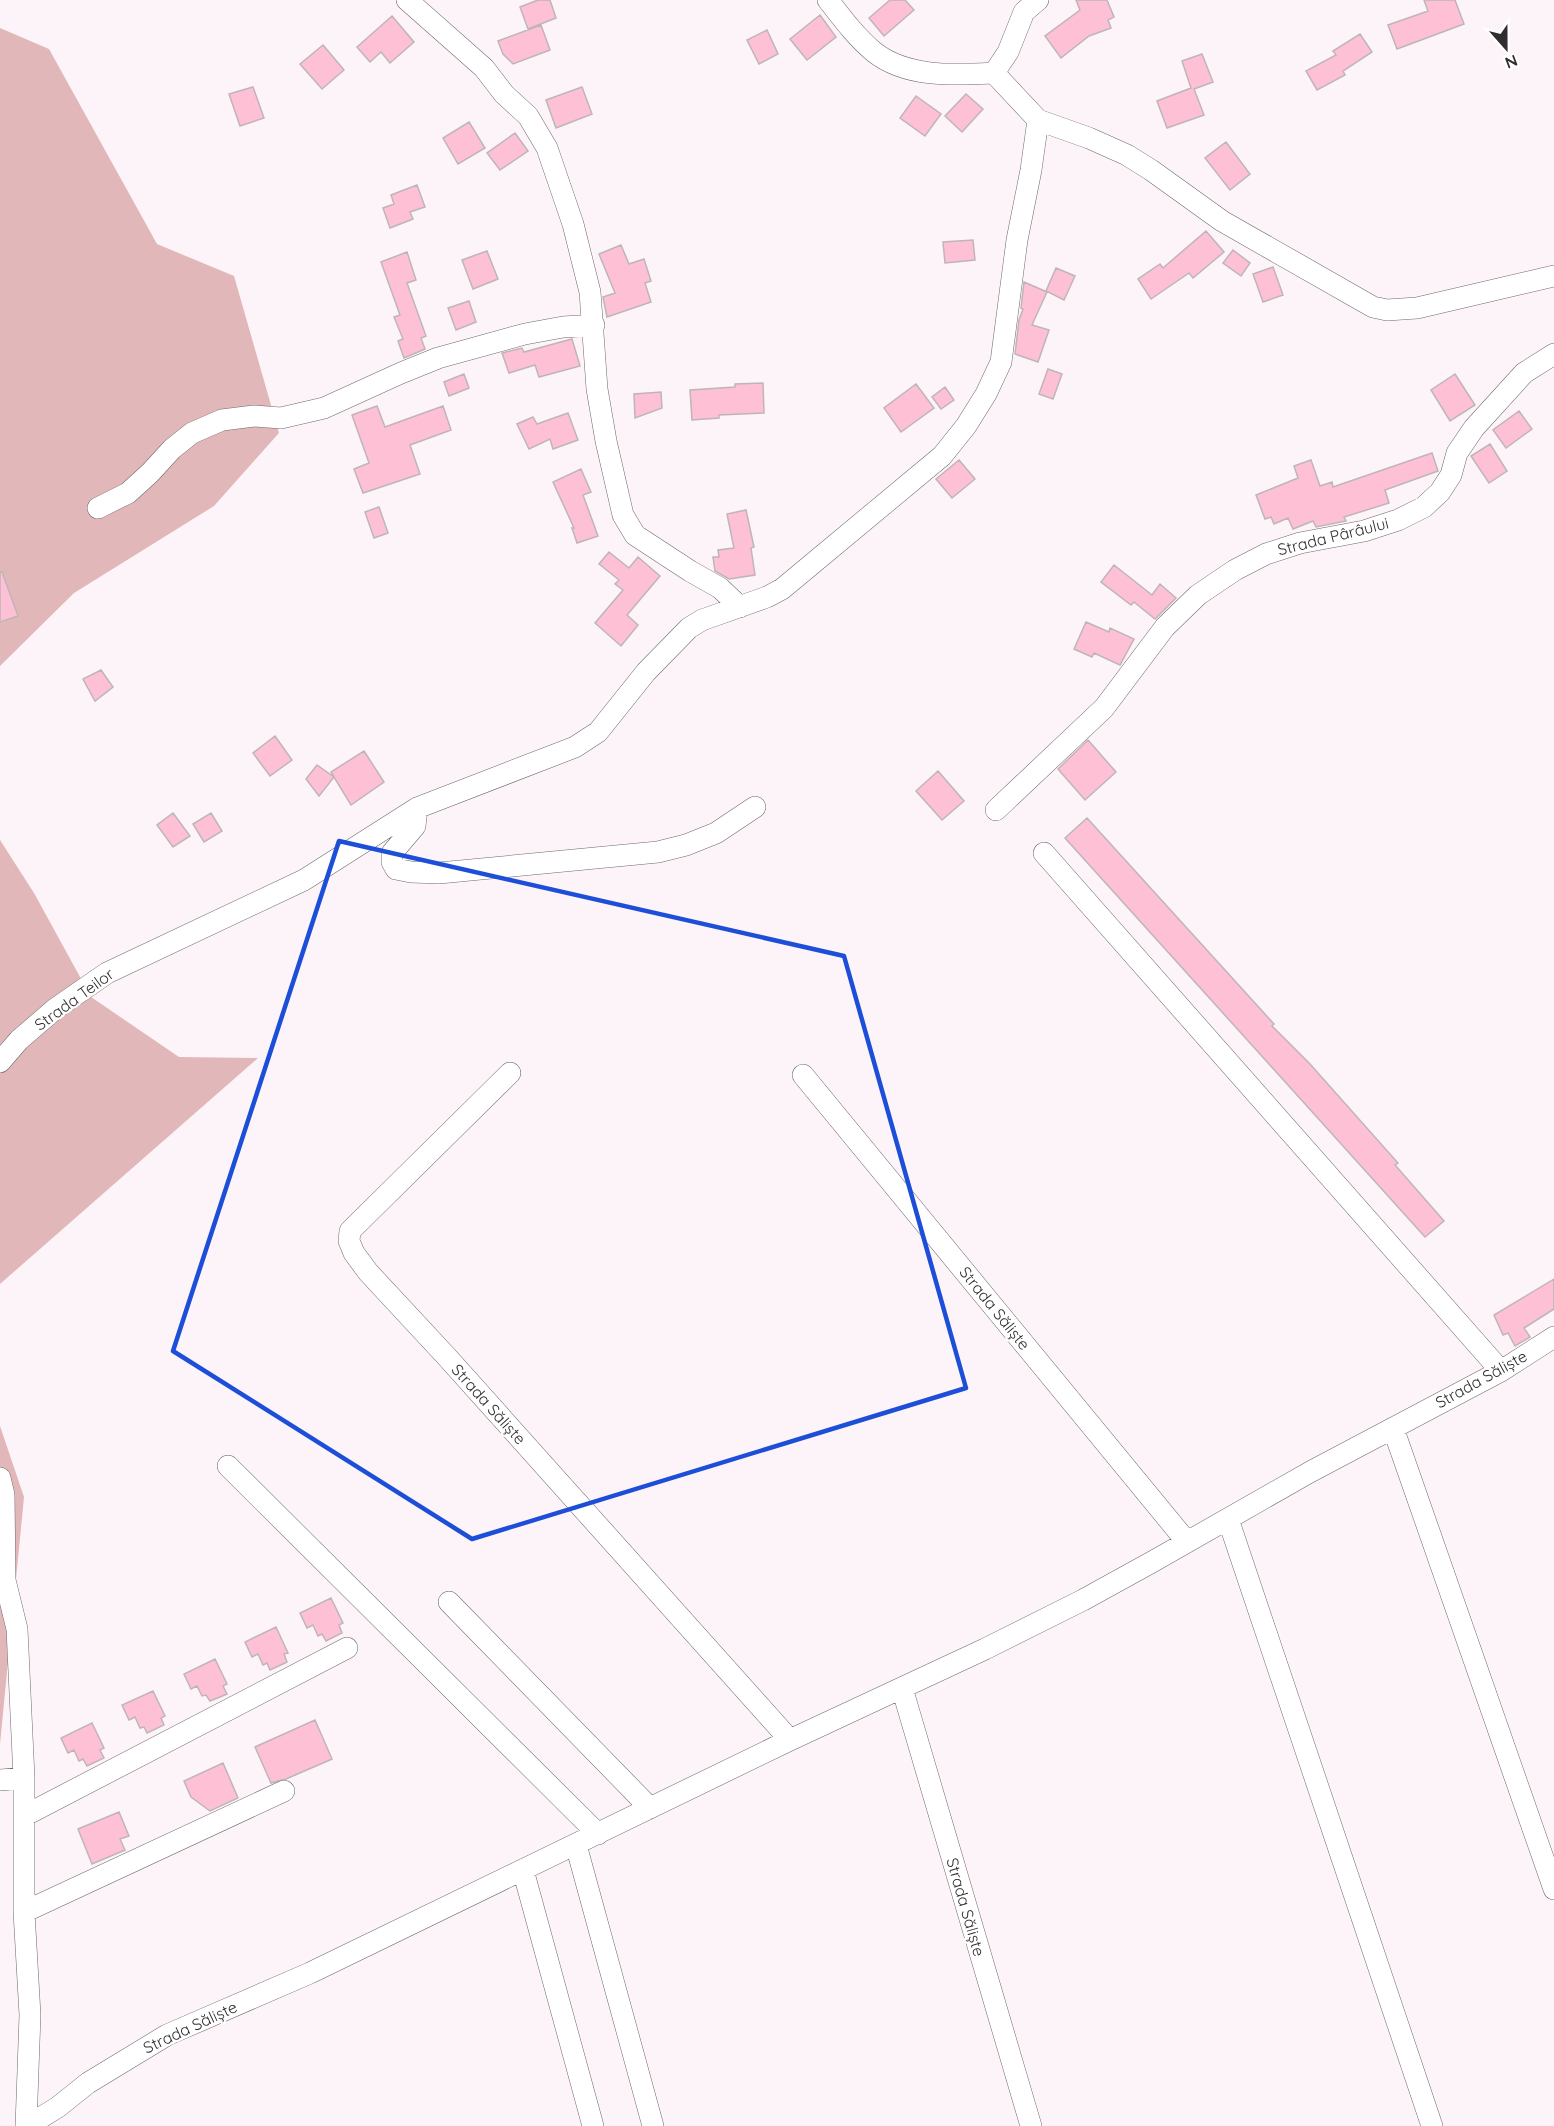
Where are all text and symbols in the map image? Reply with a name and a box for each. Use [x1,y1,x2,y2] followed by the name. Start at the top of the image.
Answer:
[1476,18,1536,78] north arrow
[1502,51,1520,73] text: N
[1275,513,1391,559] street label: Strada Pârâului
[30,963,118,1035] street label: Strada Teilor
[955,1262,1035,1354] street label: Strada Săliște
[1432,1346,1530,1412] street label: Strada Săliște
[448,1360,530,1448] street label: Strada Săliște
[942,1855,990,1959] street label: Strada Săliște
[140,1996,240,2058] street label: Strada Săliște

